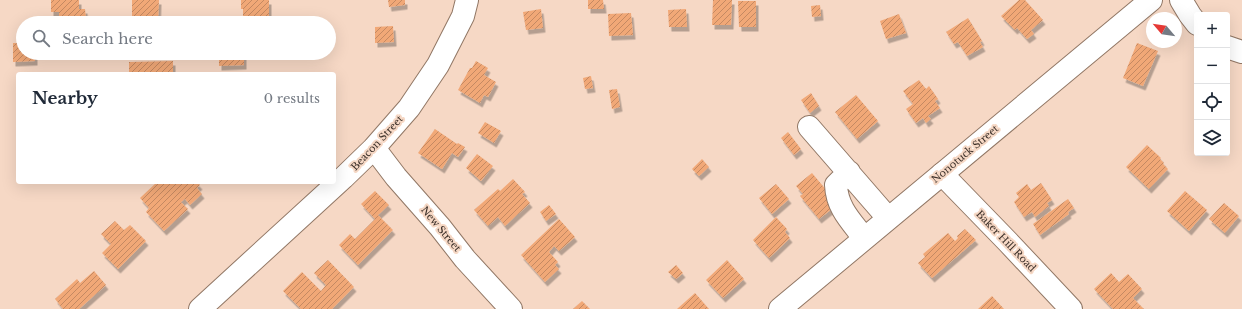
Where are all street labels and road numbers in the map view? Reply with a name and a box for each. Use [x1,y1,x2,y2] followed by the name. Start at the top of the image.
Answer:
[348,113,406,173] street label: Beacon Street
[929,122,1001,186] street label: Nonotuck Street
[418,204,464,255] street label: New Street
[973,207,1039,275] street label: Baker Hill Road

